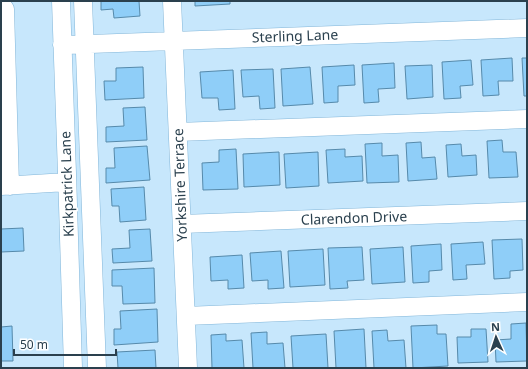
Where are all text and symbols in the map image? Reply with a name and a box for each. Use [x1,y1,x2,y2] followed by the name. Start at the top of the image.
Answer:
[252,24,339,47] street label: Sterling Lane
[168,128,191,242] street label: Yorkshire Terrace
[55,131,78,237] street label: Kirkpatrick Lane
[301,206,408,229] street label: Clarendon Drive
[476,317,516,357] north arrow
[491,319,500,334] text: N
[14,331,116,357] scale bar
[20,336,48,353] text: 50 m

